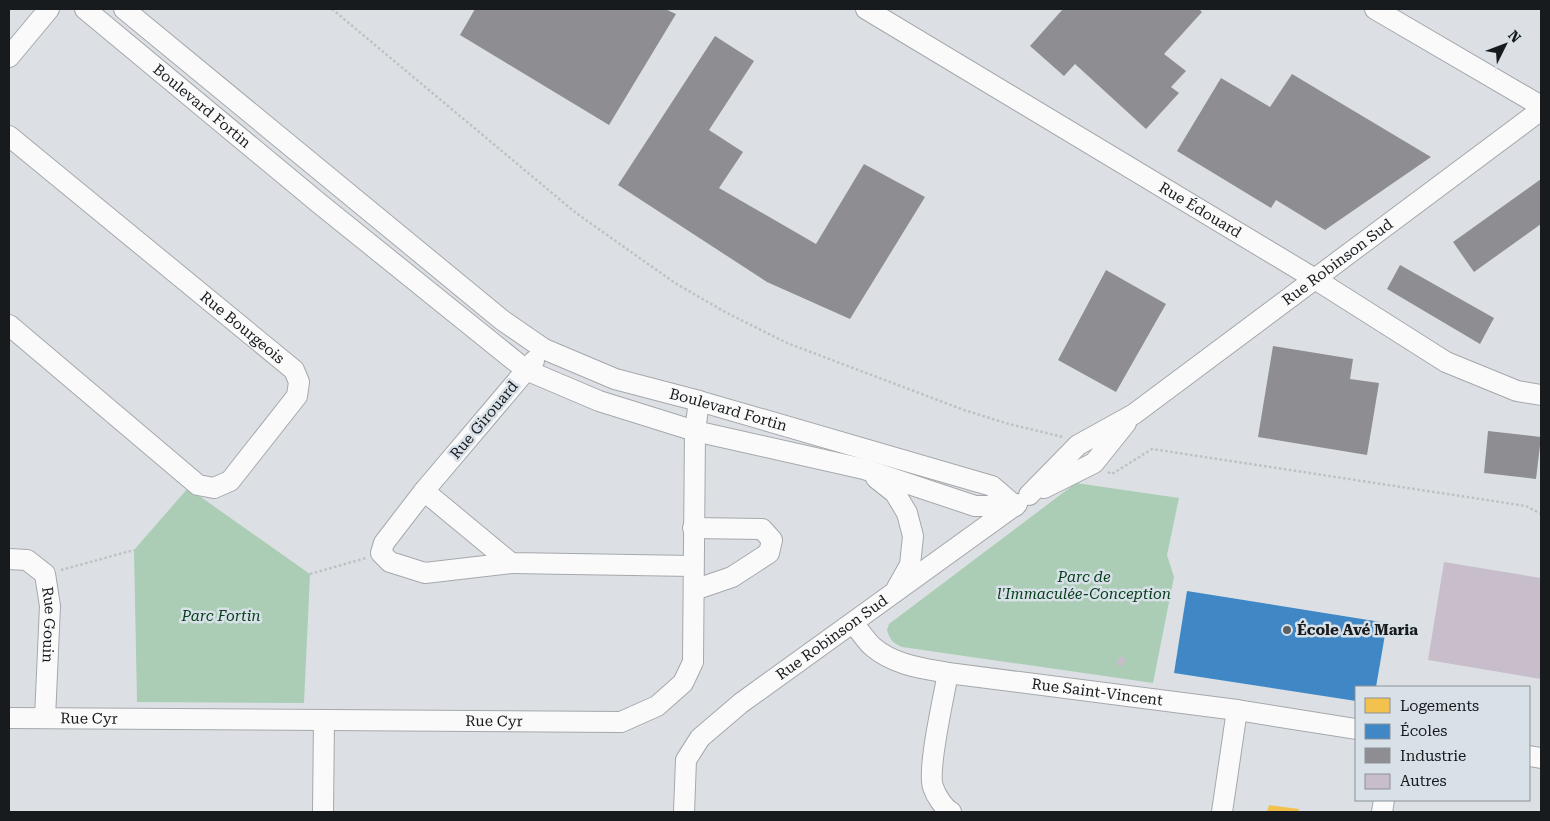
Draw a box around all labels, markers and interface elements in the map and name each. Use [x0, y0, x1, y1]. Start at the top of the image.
north arrow [1480, 20, 1530, 70]
text: N [1505, 27, 1524, 46]
street label: Boulevard Fortin [149, 60, 255, 152]
street label: Rue Édouard [1156, 178, 1245, 242]
street label: Rue Robinson Sud [1279, 215, 1397, 309]
street label: Rue Bourgeois [197, 288, 288, 368]
street label: Rue Girouard [446, 377, 522, 463]
street label: Boulevard Fortin [668, 385, 789, 435]
park label: Parc de l'Immaculée-Conception [997, 568, 1171, 603]
street label: Rue Gouin [38, 585, 59, 664]
street label: Rue Robinson Sud [773, 591, 891, 684]
park label: Parc Fortin [180, 607, 261, 625]
place label: École Avé Maria [1297, 620, 1418, 639]
marker: École Avé Maria [1281, 624, 1293, 636]
street label: Rue Saint-Vincent [1030, 675, 1164, 709]
legend [1355, 686, 1530, 801]
text: Logements [1400, 697, 1479, 715]
street label: Rue Cyr [60, 709, 118, 728]
street label: Rue Cyr [465, 712, 523, 730]
text: Écoles [1400, 722, 1447, 740]
text: Industrie [1400, 747, 1466, 765]
text: Autres [1400, 772, 1447, 790]

